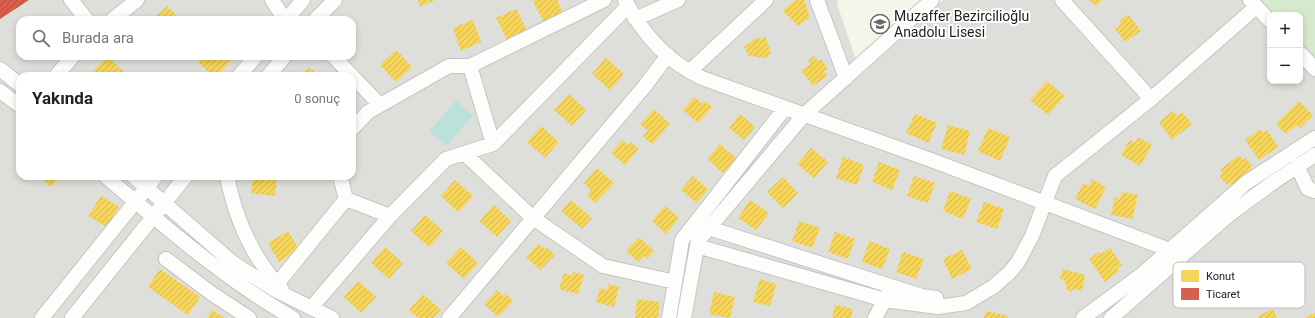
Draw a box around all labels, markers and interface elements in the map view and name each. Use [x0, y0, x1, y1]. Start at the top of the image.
place label: Muzaffer Bezircilioğlu Anadolu Lisesi [894, 8, 1029, 40]
map controls [1267, 12, 1303, 84]
button: + [1267, 12, 1303, 48]
school or university icon: Muzaffer Bezircilioğlu Anadolu Lisesi [869, 13, 891, 35]
search box [16, 16, 356, 60]
icon: search [30, 27, 52, 49]
text: Burada ara [62, 29, 134, 47]
button: − [1267, 48, 1303, 84]
text: Yakında [32, 88, 93, 108]
text: 0 sonuç [294, 91, 340, 106]
legend [1173, 262, 1305, 308]
text: Konut [1206, 270, 1235, 283]
text: Ticaret [1206, 288, 1240, 301]

